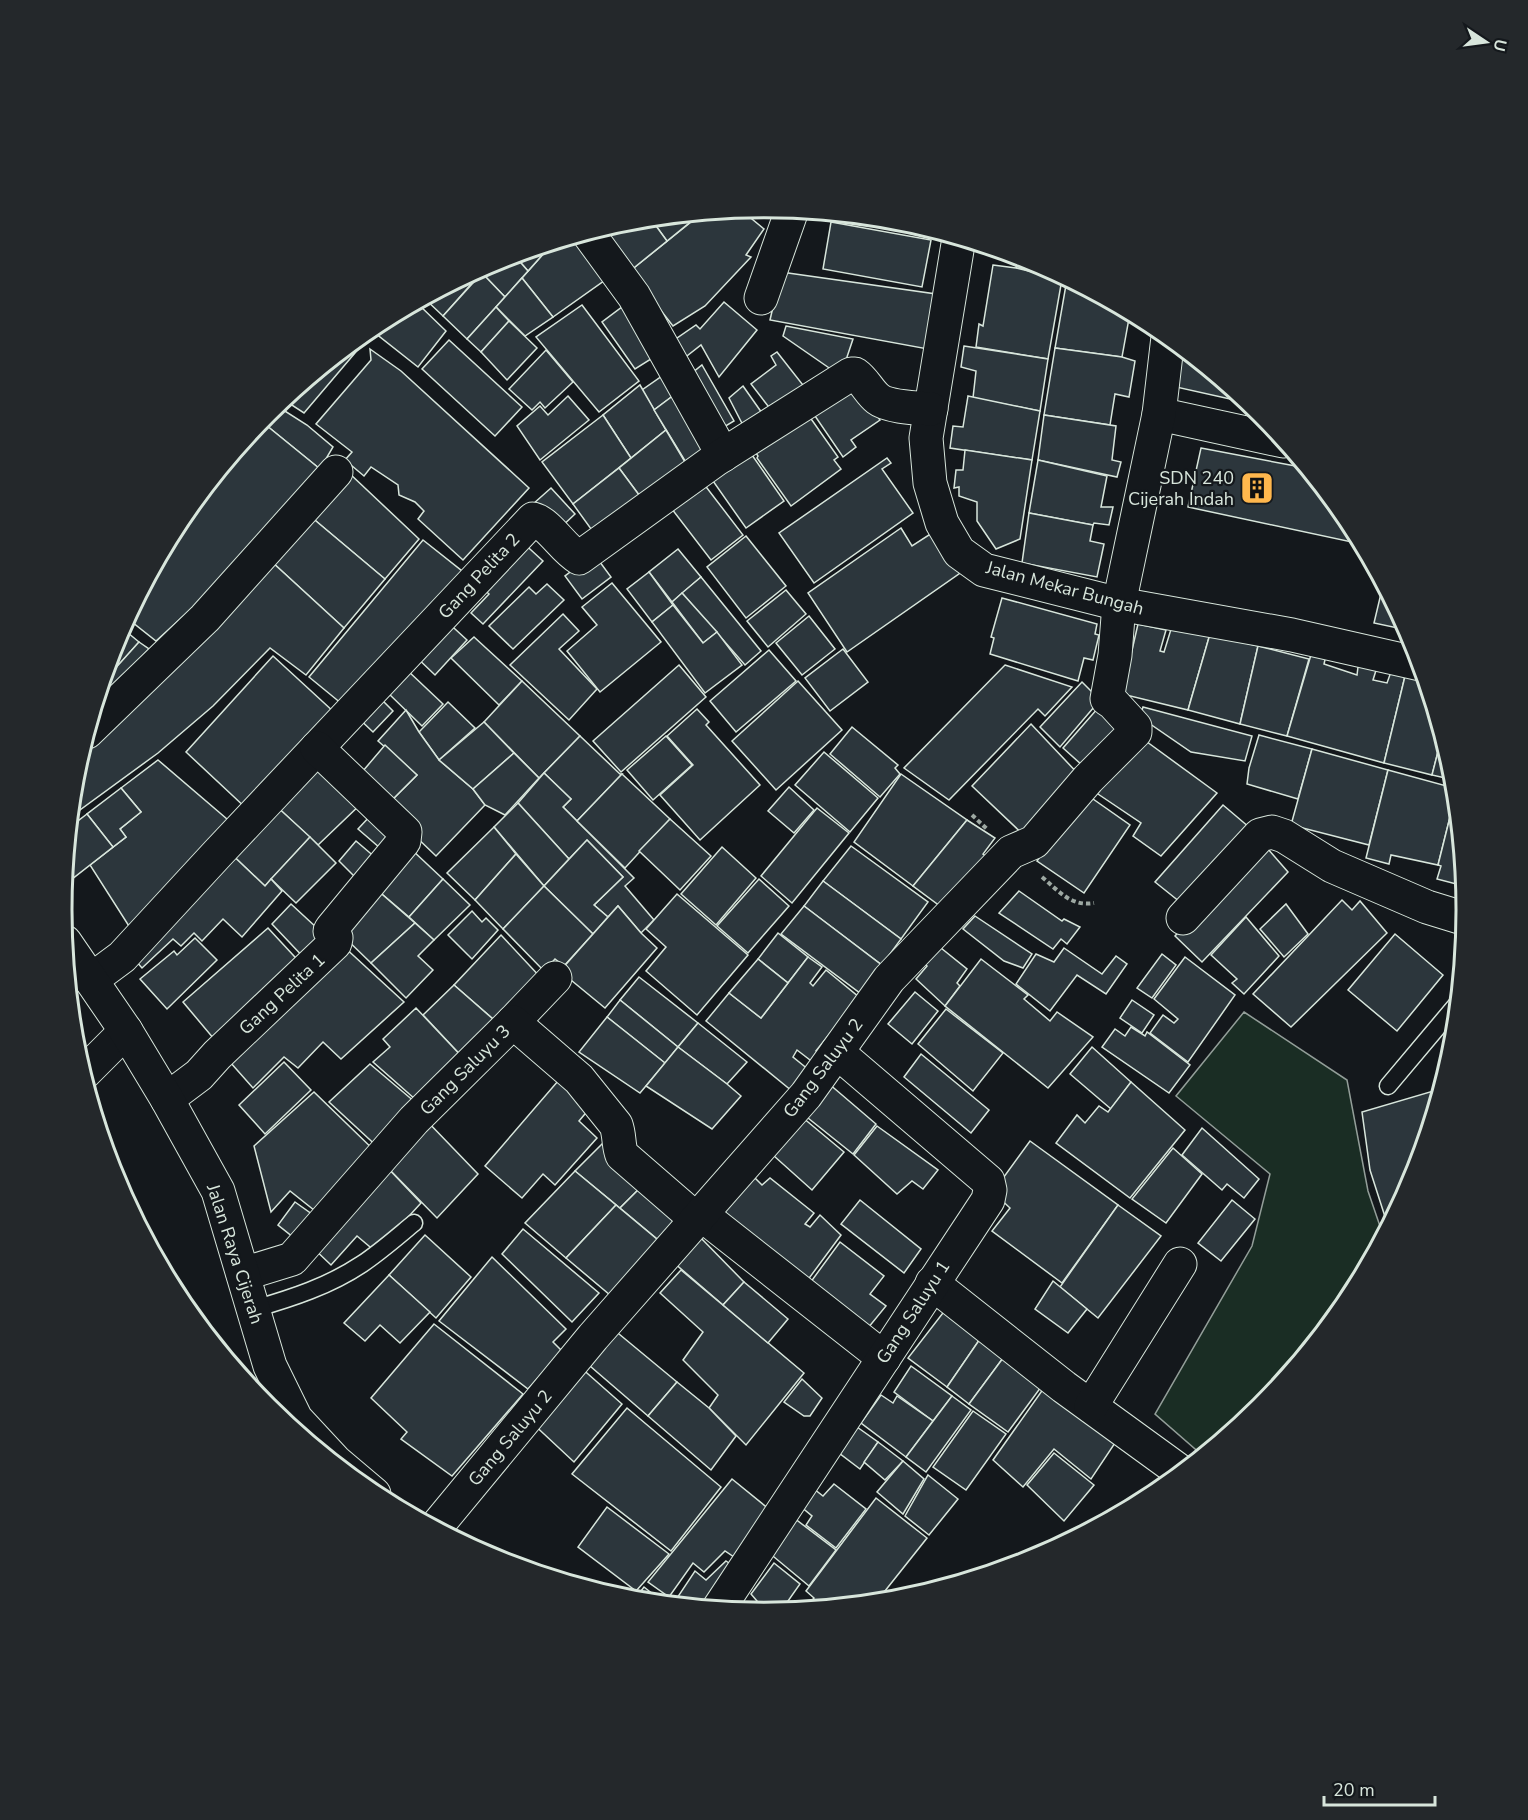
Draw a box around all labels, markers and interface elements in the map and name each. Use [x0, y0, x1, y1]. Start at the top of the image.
north arrow [1456, 12, 1516, 72]
text: U [1488, 37, 1512, 53]
place label: SDN 240 Cijerah Indah [1128, 466, 1234, 511]
building icon: SDN 240 Cijerah Indah [1239, 470, 1275, 506]
street label: Gang Pelita 2 [433, 528, 525, 624]
street label: Jalan Mekar Bungah [982, 555, 1147, 621]
street label: Gang Pelita 1 [234, 948, 330, 1040]
street label: Gang Saluyu 2 [778, 1013, 868, 1123]
street label: Gang Saluyu 3 [415, 1020, 515, 1120]
street label: Jalan Raya Cijerah [201, 1180, 269, 1327]
street label: Gang Saluyu 1 [871, 1256, 955, 1368]
street label: Gang Saluyu 2 [463, 1385, 557, 1491]
scale bar [1324, 1769, 1435, 1807]
text: 20 m [1333, 1778, 1375, 1802]

